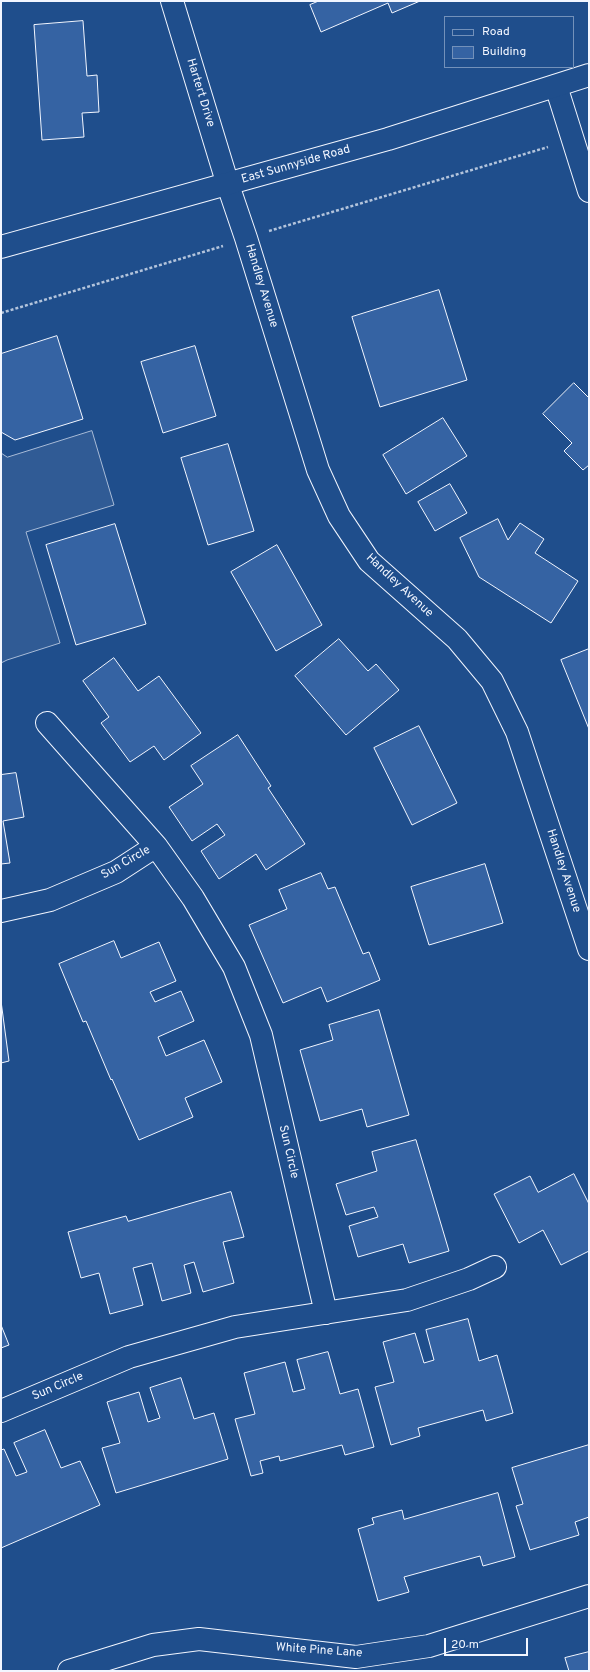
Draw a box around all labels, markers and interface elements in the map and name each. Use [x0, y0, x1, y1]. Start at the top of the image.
legend [444, 16, 574, 68]
text: Road [482, 24, 510, 40]
text: Building [482, 44, 526, 60]
street label: Hartert Drive [183, 57, 217, 129]
street label: East Sunnyside Road [240, 143, 352, 187]
street label: Handley Avenue [241, 242, 281, 330]
street label: Handley Avenue [362, 551, 436, 621]
street label: Handley Avenue [543, 827, 583, 915]
street label: Sun Circle [99, 843, 153, 883]
street label: Sun Circle [275, 1124, 301, 1180]
street label: Sun Circle [30, 1370, 86, 1404]
scale bar [446, 1630, 530, 1656]
text: 20 m [451, 1637, 479, 1653]
street label: White Pine Lane [275, 1641, 363, 1661]

